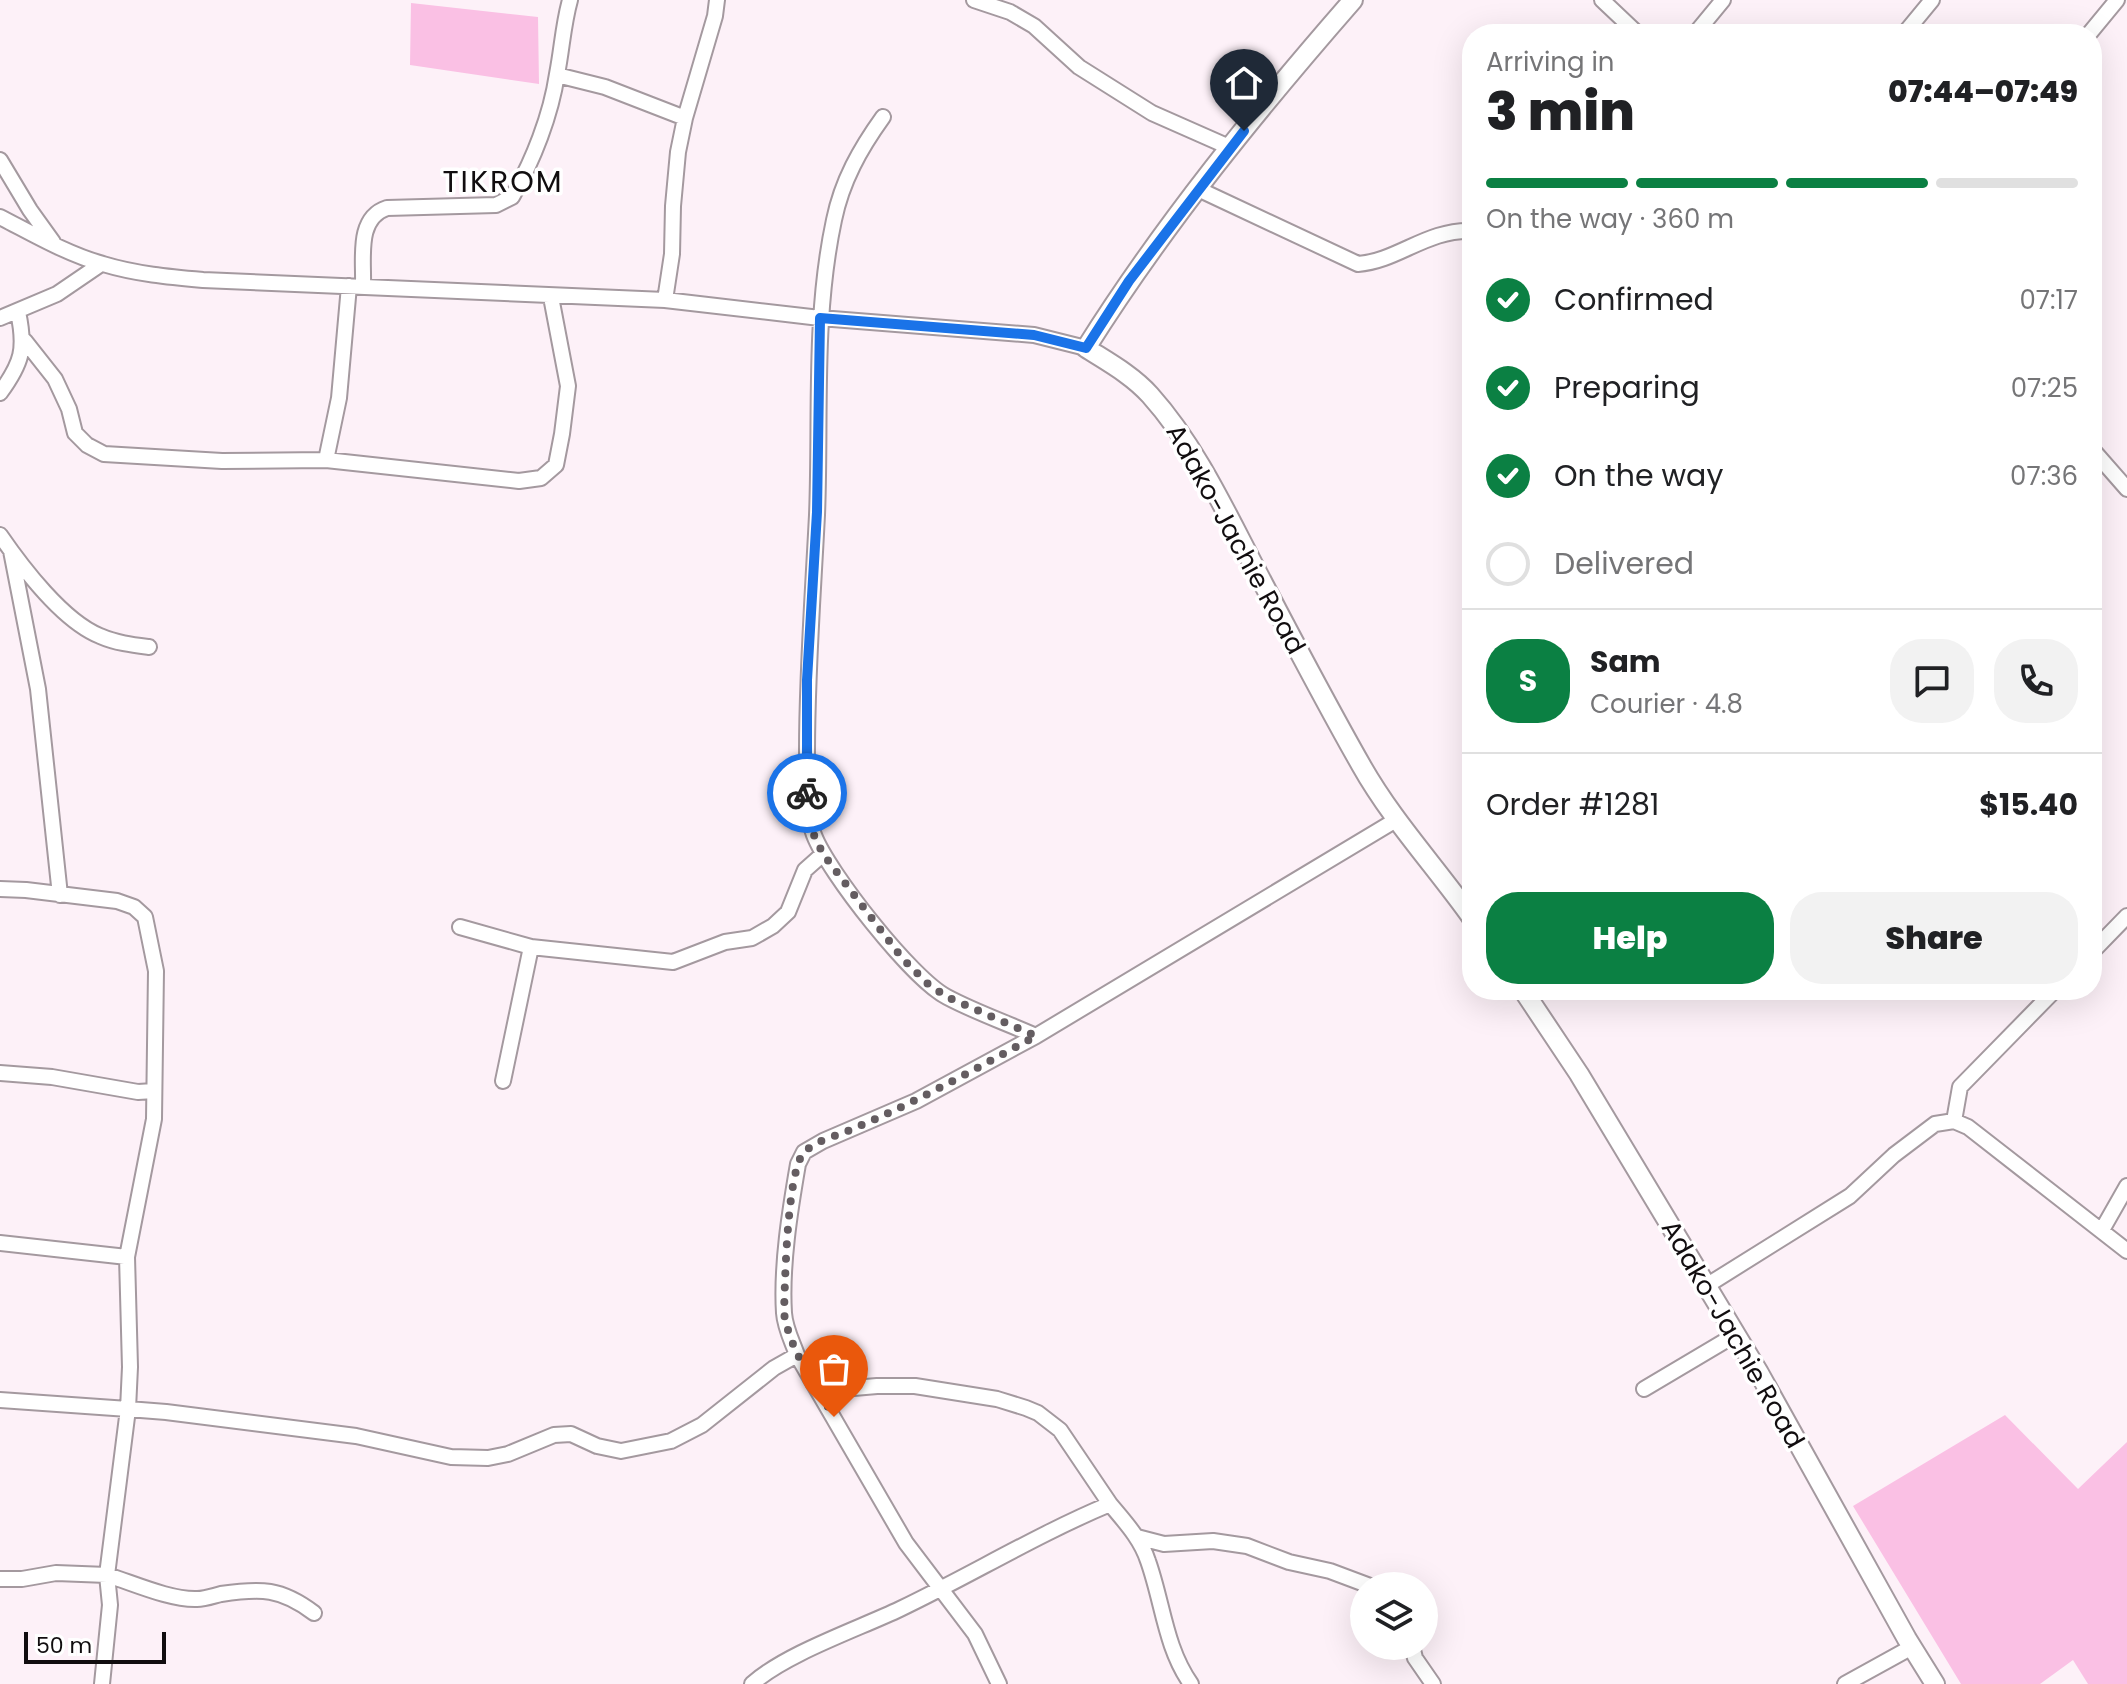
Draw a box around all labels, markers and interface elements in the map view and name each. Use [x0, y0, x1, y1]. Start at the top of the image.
text: Arriving in [1486, 44, 1615, 80]
pin [1210, 49, 1278, 131]
icon: home [1222, 61, 1266, 105]
text: 07:44–07:49 [1888, 70, 2078, 113]
text: 3 min [1486, 75, 1635, 148]
district label: TIKROM [442, 160, 564, 203]
text: On the way · 360 m [1486, 201, 1734, 237]
icon: check [1486, 278, 1530, 322]
text: Confirmed [1554, 278, 1714, 321]
text: 07:17 [2019, 282, 2078, 318]
icon: check [1486, 366, 1530, 410]
text: Preparing [1554, 366, 1700, 409]
text: 07:25 [2011, 370, 2078, 406]
street label: Adako-Jachie Road [1158, 418, 1314, 660]
icon: check [1486, 454, 1530, 498]
text: On the way [1554, 454, 1723, 497]
text: 07:36 [2010, 458, 2078, 494]
text: Delivered [1554, 542, 1694, 585]
button: chat [1890, 639, 1974, 723]
button: phone [1994, 639, 2078, 723]
text: Sam [1590, 640, 1661, 683]
text: S [1519, 659, 1537, 702]
text: Courier · 4.8 [1590, 686, 1743, 722]
courier [767, 753, 847, 833]
icon: bike [785, 771, 829, 815]
text: Order #1281 [1486, 783, 1659, 826]
text: $15.40 [1979, 783, 2078, 826]
button: Help [1486, 892, 1774, 984]
button: Share [1790, 892, 2078, 984]
street label: Adako-Jachie Road [1653, 1213, 1813, 1455]
pin [800, 1335, 868, 1417]
icon: bag [812, 1347, 856, 1391]
map controls [1350, 1572, 1438, 1660]
button: layers [1350, 1572, 1438, 1660]
scale bar [24, 1628, 166, 1664]
text: 50 m [36, 1630, 92, 1661]

